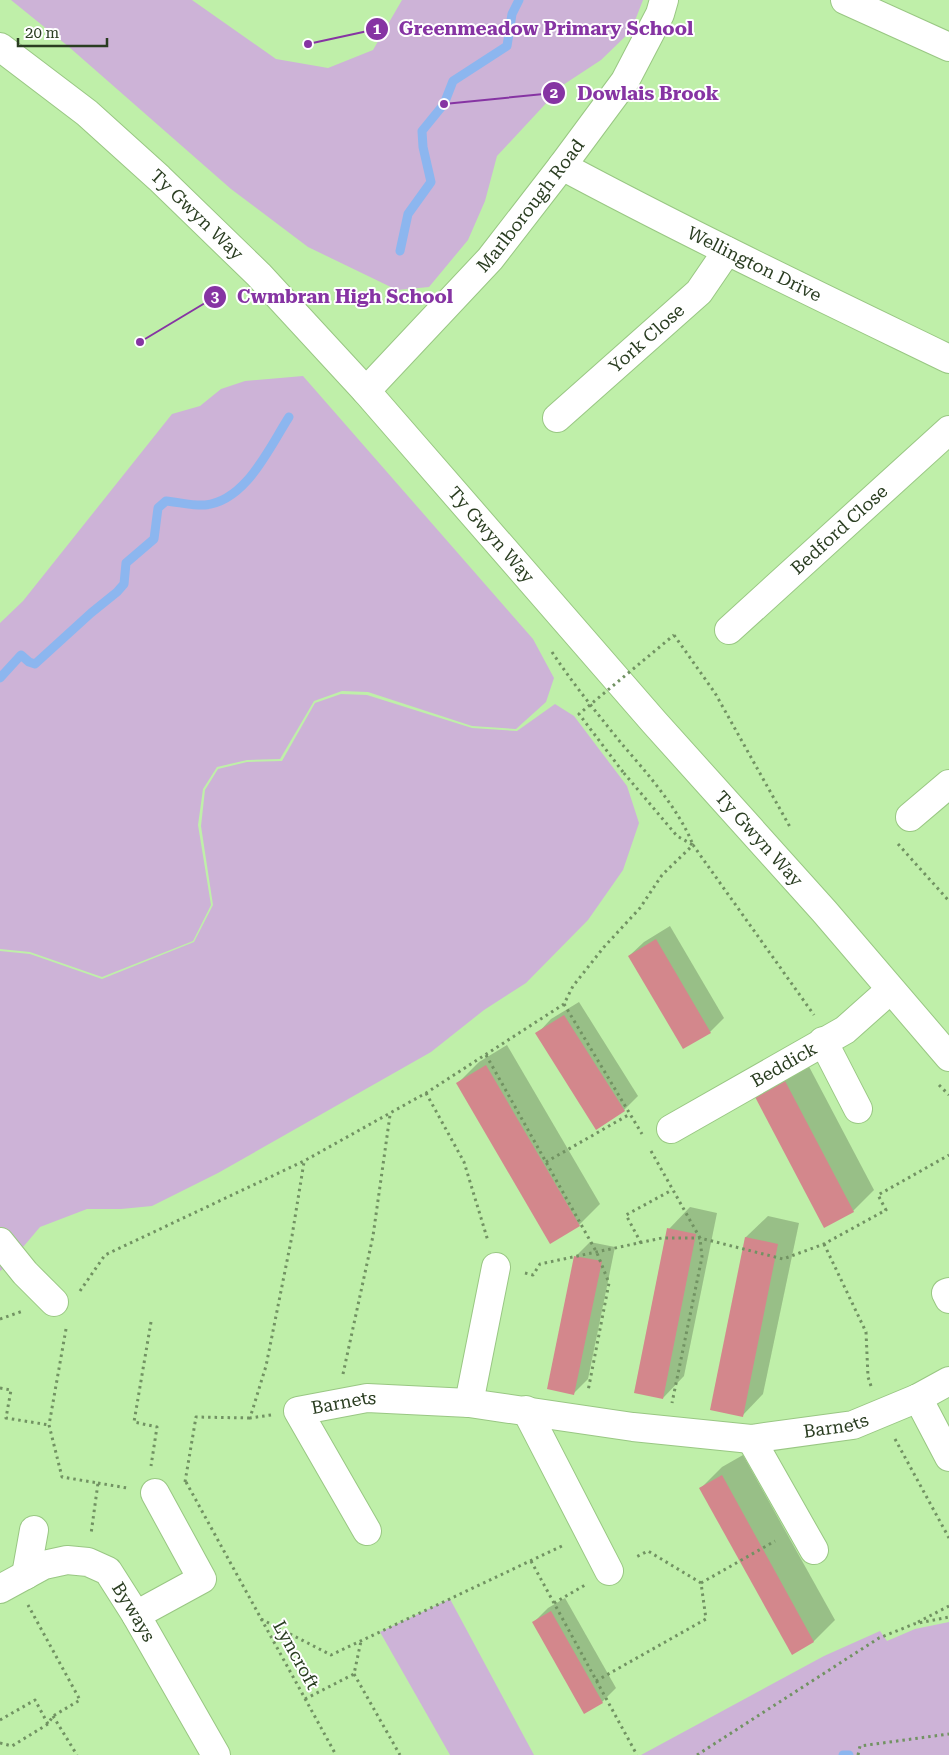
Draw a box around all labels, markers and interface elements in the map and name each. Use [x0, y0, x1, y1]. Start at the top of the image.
callout: Greenmeadow Primary School [364, 12, 704, 46]
scale bar [18, 15, 106, 47]
text: Greenmeadow Primary School [399, 17, 693, 40]
text: 1 [373, 20, 382, 38]
text: 20 m [25, 24, 60, 42]
callout: Dowlais Brook [542, 76, 729, 110]
text: Dowlais Brook [577, 82, 719, 105]
text: 2 [550, 84, 558, 102]
street label: Marlborough Road [472, 135, 589, 276]
street label: Ty Gwyn Way [147, 165, 248, 264]
street label: Wellington Drive [684, 222, 825, 306]
callout: Cwmbran High School [202, 280, 463, 314]
text: Cwmbran High School [237, 285, 453, 308]
text: 3 [211, 288, 220, 306]
street label: York Close [605, 299, 688, 377]
street label: Bedford Close [786, 480, 892, 579]
street label: Ty Gwyn Way [444, 482, 539, 587]
street label: Ty Gwyn Way [711, 786, 808, 891]
street label: Beddick [747, 1037, 820, 1091]
street label: Barnets [309, 1387, 377, 1418]
street label: Barnets [802, 1409, 872, 1442]
street label: Byways [108, 1578, 160, 1645]
street label: Lyncroft [269, 1617, 324, 1693]

